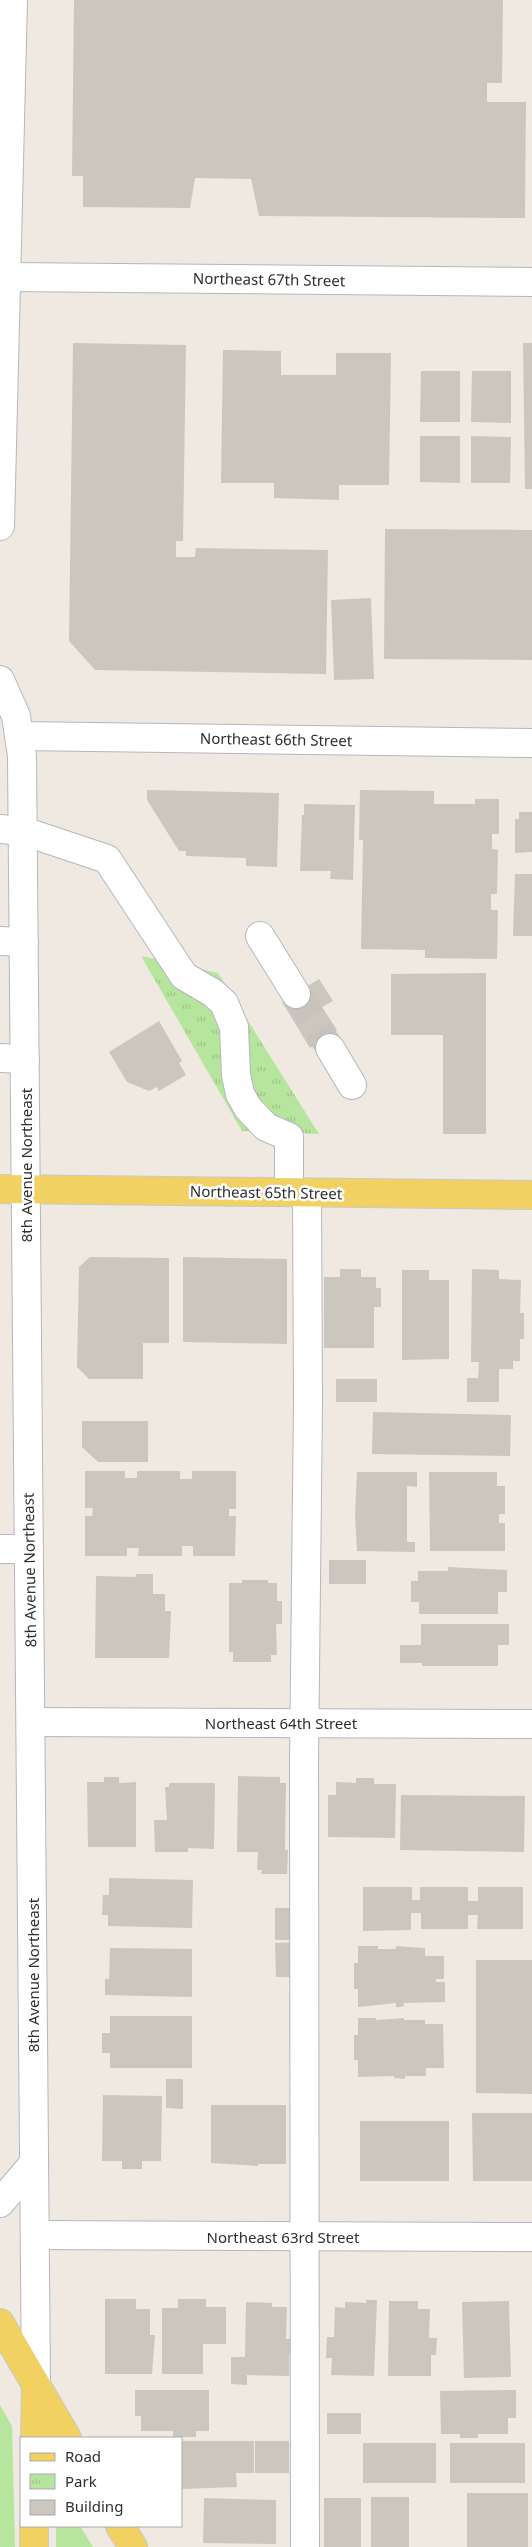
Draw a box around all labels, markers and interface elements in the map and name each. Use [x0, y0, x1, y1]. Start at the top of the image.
street label: Northeast 67th Street [193, 268, 346, 290]
street label: Northeast 66th Street [200, 728, 353, 750]
street label: 8th Avenue Northeast [16, 1087, 36, 1242]
street label: Northeast 65th Street [190, 1181, 343, 1203]
street label: 8th Avenue Northeast [18, 1492, 40, 1647]
street label: Northeast 64th Street [205, 1713, 358, 1733]
street label: 8th Avenue Northeast [23, 1897, 43, 2052]
street label: Northeast 63rd Street [207, 2227, 360, 2247]
legend [20, 2437, 182, 2527]
text: Road [65, 2446, 101, 2466]
text: Park [65, 2471, 97, 2491]
text: Building [65, 2496, 123, 2516]

